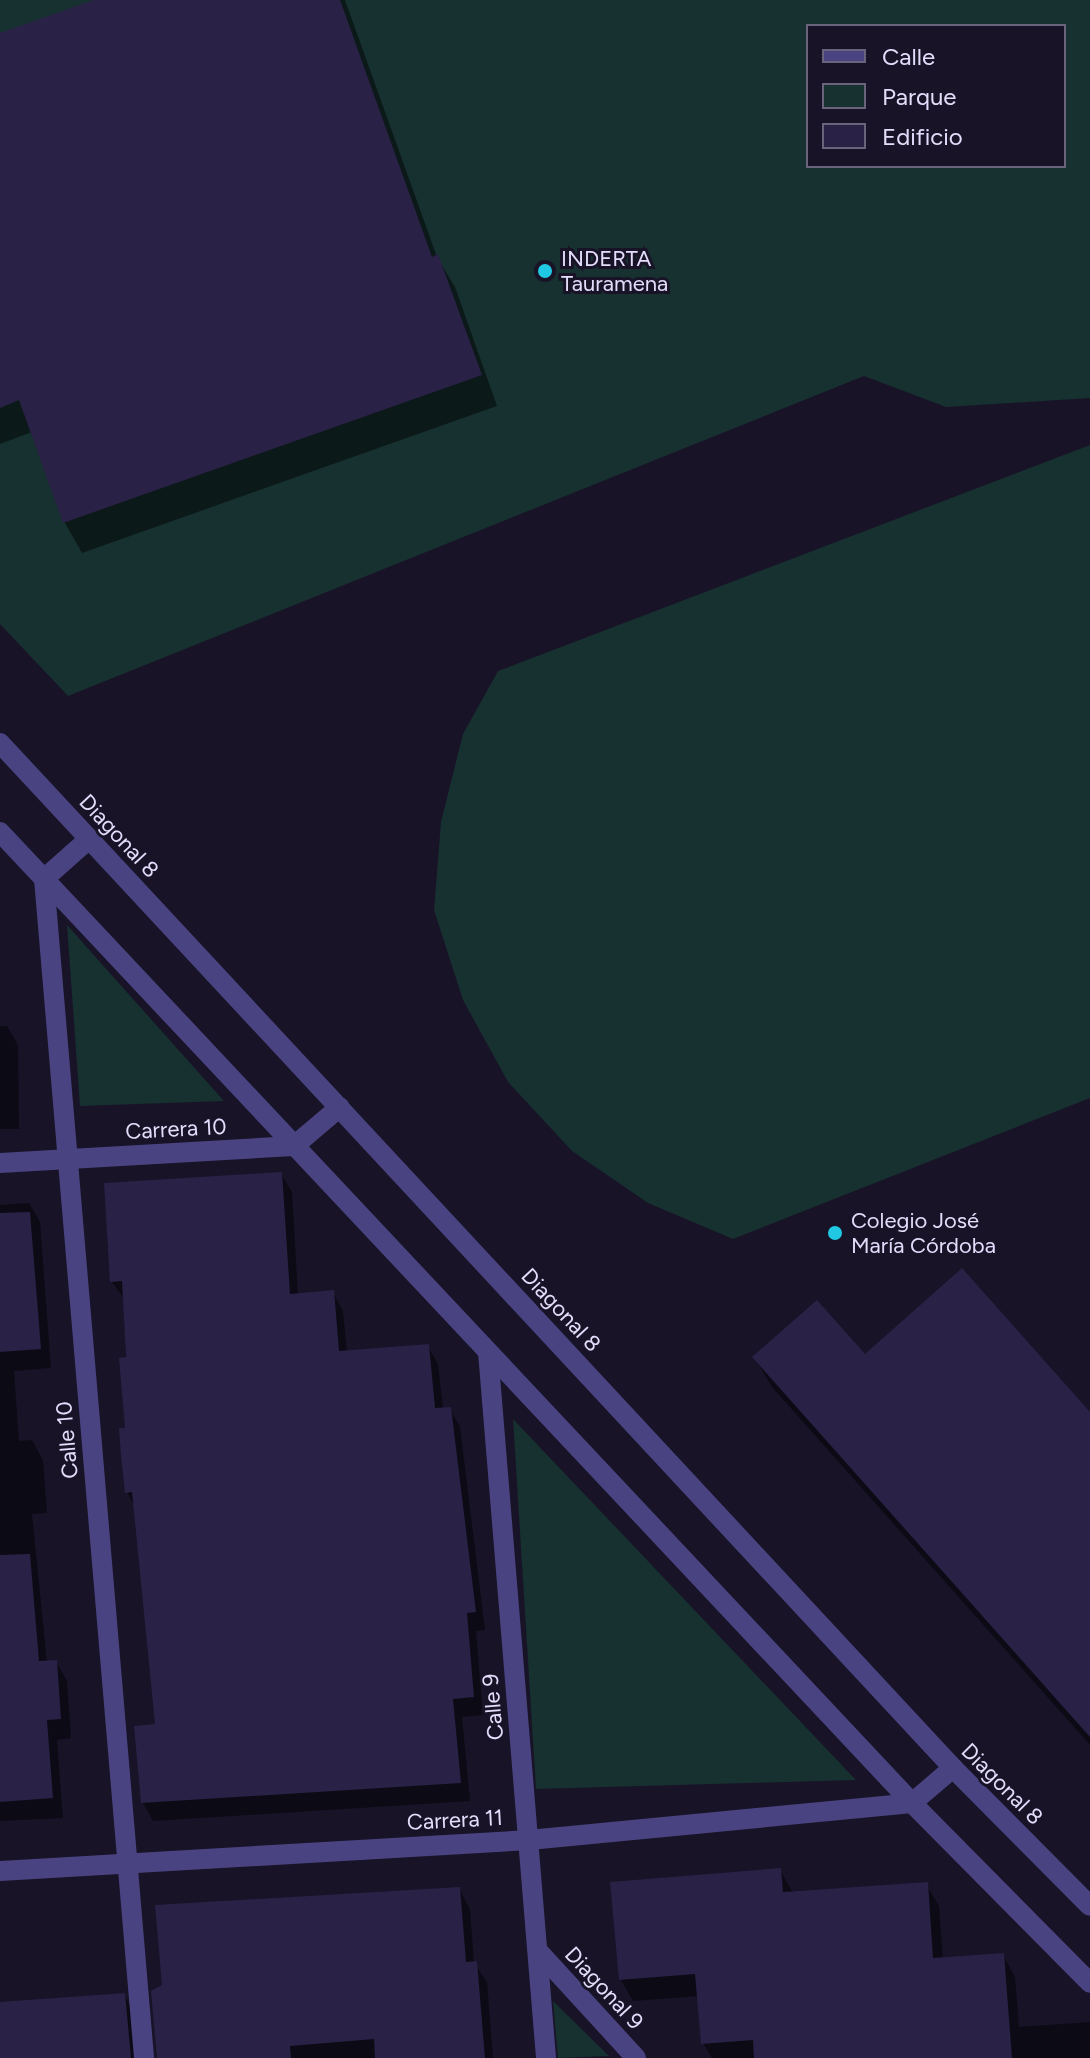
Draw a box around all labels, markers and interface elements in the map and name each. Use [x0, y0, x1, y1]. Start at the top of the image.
legend [806, 24, 1066, 168]
text: Calle [882, 42, 935, 71]
text: Parque [882, 82, 956, 111]
text: Edificio [882, 122, 963, 151]
place label: INDERTA Tauramena [561, 245, 668, 296]
marker: INDERTA Tauramena [536, 262, 554, 280]
street label: Diagonal 8 [74, 789, 164, 883]
street label: Carrera 10 [125, 1113, 227, 1145]
place label: Colegio José María Córdoba [851, 1207, 996, 1258]
marker: Colegio José María Córdoba [826, 1224, 844, 1242]
street label: Diagonal 8 [516, 1263, 606, 1357]
street label: Calle 10 [50, 1400, 84, 1480]
street label: Calle 9 [477, 1673, 509, 1741]
street label: Diagonal 8 [956, 1738, 1048, 1830]
street label: Carrera 11 [406, 1804, 504, 1836]
street label: Diagonal 9 [559, 1941, 649, 2035]

